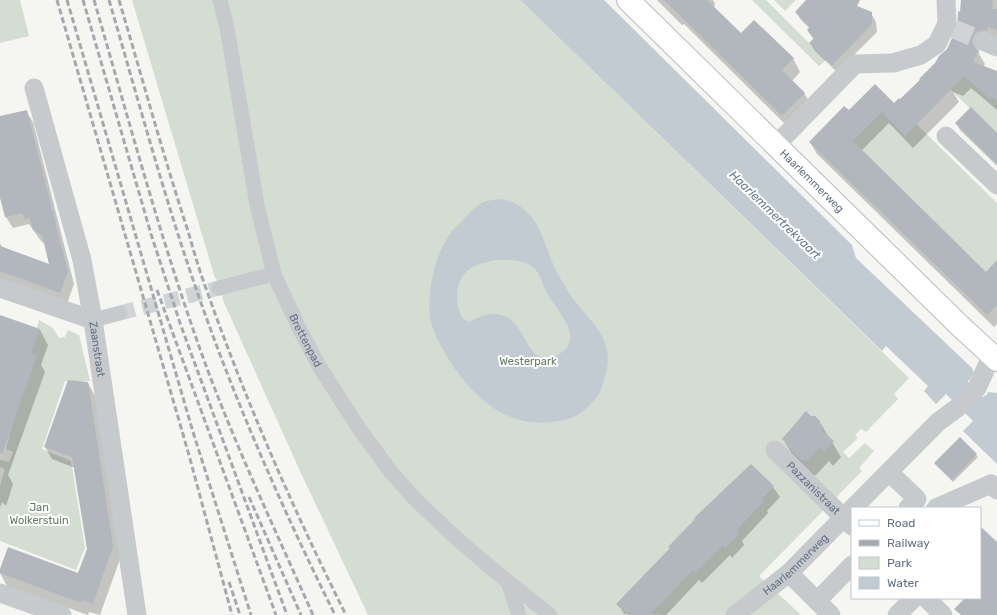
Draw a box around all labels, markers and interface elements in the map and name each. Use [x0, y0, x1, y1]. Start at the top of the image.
street label: Haarlemmerweg [777, 147, 846, 215]
water label: Haarlemmertrekvaart [726, 168, 824, 262]
street label: Brettenpad [286, 312, 324, 369]
street label: Zaanstraat [86, 321, 107, 378]
park label: Westerpark [499, 355, 557, 368]
street label: Pazzanistraat [784, 459, 843, 518]
park label: Jan Wolkerstuin [9, 501, 69, 527]
legend [851, 507, 981, 599]
text: Road [887, 516, 915, 530]
street label: Haarlemmerweg [760, 531, 831, 598]
text: Railway [887, 536, 930, 550]
text: Park [887, 556, 913, 570]
text: Water [887, 576, 919, 590]

